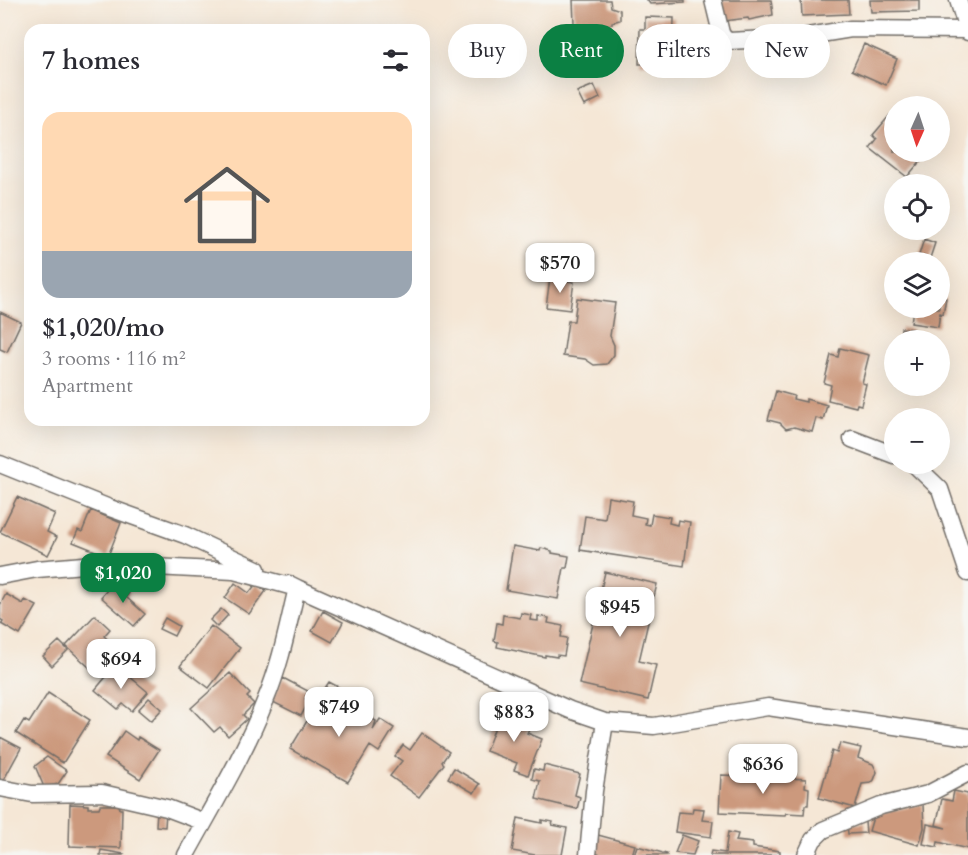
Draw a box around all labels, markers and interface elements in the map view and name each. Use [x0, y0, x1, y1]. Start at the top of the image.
chip: Buy [448, 24, 527, 78]
chip: Rent [539, 24, 624, 78]
chip: Filters [636, 24, 732, 78]
chip: New [744, 24, 830, 78]
text: 7 homes [42, 43, 140, 78]
icon: filters [379, 44, 412, 77]
north arrow [884, 96, 950, 162]
map controls [884, 96, 950, 474]
icon: home [173, 151, 281, 259]
button: locate [884, 174, 950, 240]
pin: $570 [524, 243, 596, 294]
text: $570 [540, 249, 580, 276]
button: layers [884, 252, 950, 318]
text: $1,020/mo [42, 310, 165, 345]
button: + [884, 330, 950, 396]
text: 3 rooms · 116 m² [42, 345, 186, 372]
text: Apartment [42, 372, 133, 399]
button: − [884, 408, 950, 474]
pin: $1,020 [74, 553, 172, 604]
text: $1,020 [94, 559, 152, 586]
pin: $945 [584, 587, 656, 638]
text: $945 [600, 593, 640, 620]
pin: $694 [85, 639, 157, 690]
text: $694 [101, 645, 141, 672]
pin: $749 [303, 687, 375, 738]
pin: $883 [478, 692, 550, 743]
text: $749 [319, 693, 359, 720]
text: $883 [494, 698, 534, 725]
pin: $636 [727, 744, 799, 795]
text: $636 [743, 750, 783, 777]

